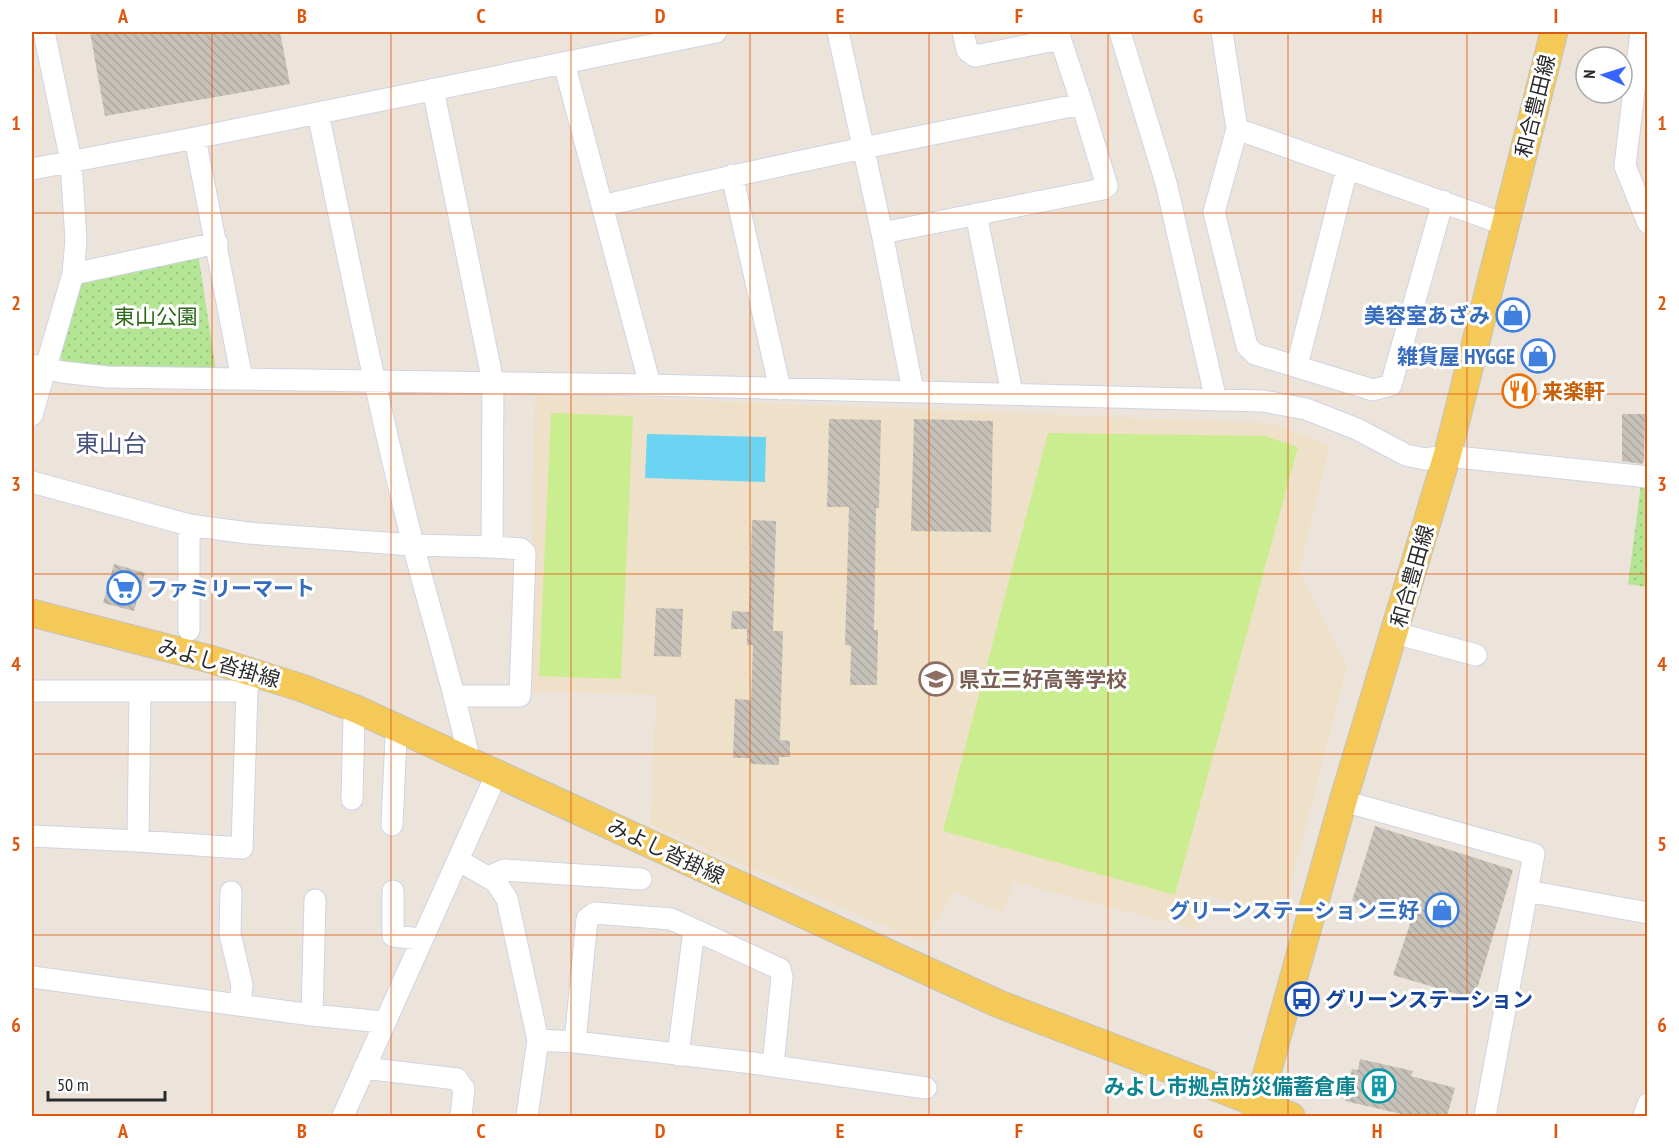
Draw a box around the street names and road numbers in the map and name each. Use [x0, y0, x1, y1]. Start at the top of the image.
street label: 和合豊田線 [1509, 52, 1561, 160]
street label: 和合豊田線 [1385, 522, 1439, 630]
street label: みよし沓掛線 [155, 633, 283, 693]
street label: みよし沓掛線 [603, 812, 729, 890]

